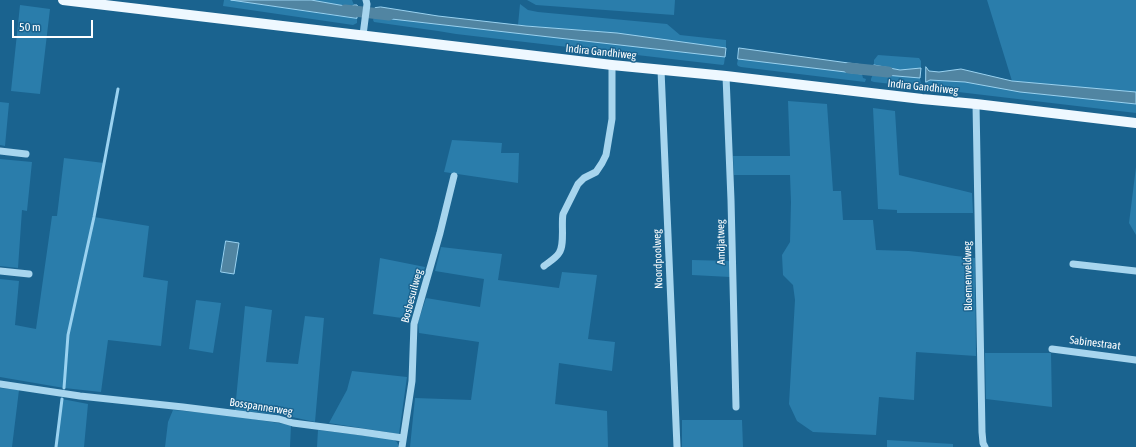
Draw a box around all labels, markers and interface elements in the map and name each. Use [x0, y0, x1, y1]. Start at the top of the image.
scale bar [14, 12, 95, 38]
text: 50 m [19, 20, 41, 34]
street label: Indira Gandhiweg [565, 42, 637, 62]
street label: Indira Gandhiweg [887, 77, 959, 97]
street label: Amdjatweg [714, 219, 728, 265]
street label: Noordpoolweg [650, 229, 666, 289]
street label: Bloemenveldweg [961, 241, 975, 311]
street label: Bosbesuilweg [398, 268, 426, 324]
street label: Sabinestraat [1069, 333, 1121, 353]
street label: Bosspannerweg [229, 396, 293, 418]

